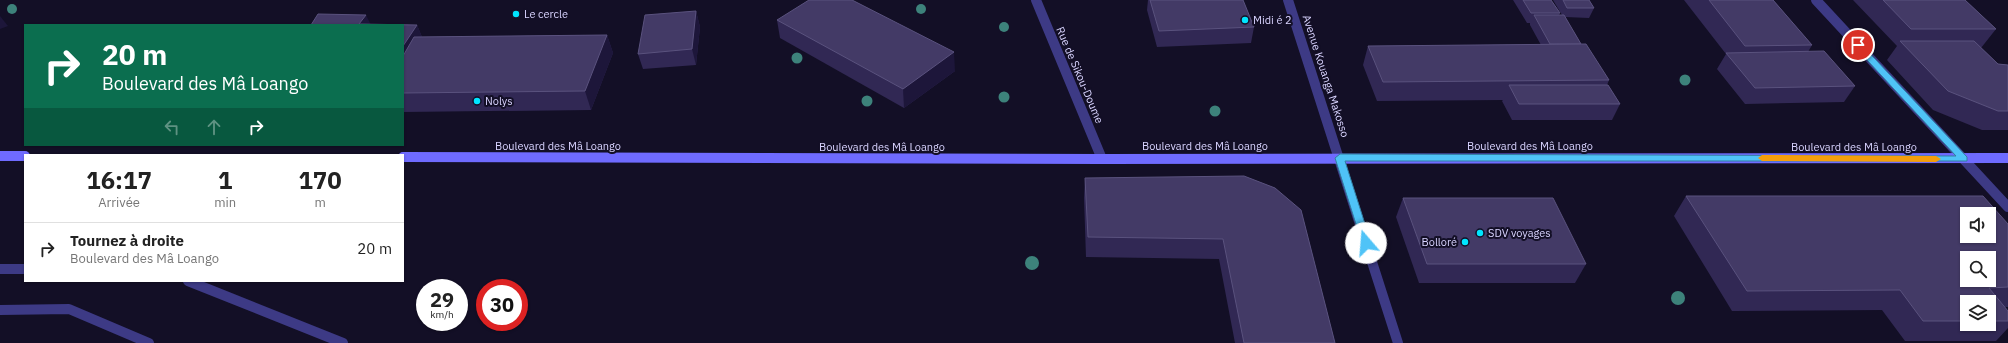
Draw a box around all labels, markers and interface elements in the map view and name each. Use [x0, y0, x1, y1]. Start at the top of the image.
place label: Le cercle [524, 7, 568, 21]
marker: Le cercle [511, 9, 521, 19]
place label: Midi é 2 [1253, 13, 1292, 27]
street label: Avenue Kouanga Makosso [1300, 13, 1352, 139]
marker: Midi é 2 [1240, 15, 1250, 25]
street label: Rue de Sikou-Doume [1053, 24, 1107, 126]
pin [1841, 28, 1875, 62]
icon: arrive [1847, 34, 1869, 56]
text: 20 m [102, 36, 167, 73]
icon: right [36, 40, 88, 92]
text: Boulevard des Mâ Loango [102, 72, 308, 95]
place label: Nolys [485, 94, 513, 108]
marker: Nolys [472, 96, 482, 106]
icon: left [161, 116, 183, 138]
icon: ahead [203, 116, 225, 138]
icon: right [245, 116, 267, 138]
street label: Boulevard des Mâ Loango [495, 139, 621, 153]
street label: Boulevard des Mâ Loango [1142, 139, 1268, 153]
street label: Boulevard des Mâ Loango [1467, 139, 1593, 153]
street label: Boulevard des Mâ Loango [819, 140, 945, 154]
street label: Boulevard des Mâ Loango [1791, 140, 1917, 154]
text: 16:17 [86, 164, 152, 196]
text: 1 [218, 164, 232, 196]
text: 170 [298, 164, 342, 196]
text: Arrivée [98, 194, 140, 211]
text: min [214, 194, 236, 211]
text: m [314, 194, 326, 211]
map controls [1960, 207, 1996, 331]
button: sound [1960, 207, 1996, 243]
position arrow [1345, 222, 1387, 264]
place label: SDV voyages [1488, 226, 1551, 240]
marker: SDV voyages [1475, 228, 1485, 238]
text: Tournez à droite [70, 231, 184, 250]
place label: Bolloré [1422, 235, 1457, 249]
marker: Bolloré [1460, 237, 1470, 247]
icon: right [36, 238, 58, 260]
text: 20 m [357, 239, 392, 258]
text: Boulevard des Mâ Loango [70, 250, 219, 267]
button: search [1960, 251, 1996, 287]
speed limit sign: 30 [476, 279, 528, 331]
text: 29 [430, 286, 454, 313]
button: layers [1960, 295, 1996, 331]
text: km/h [430, 308, 454, 321]

